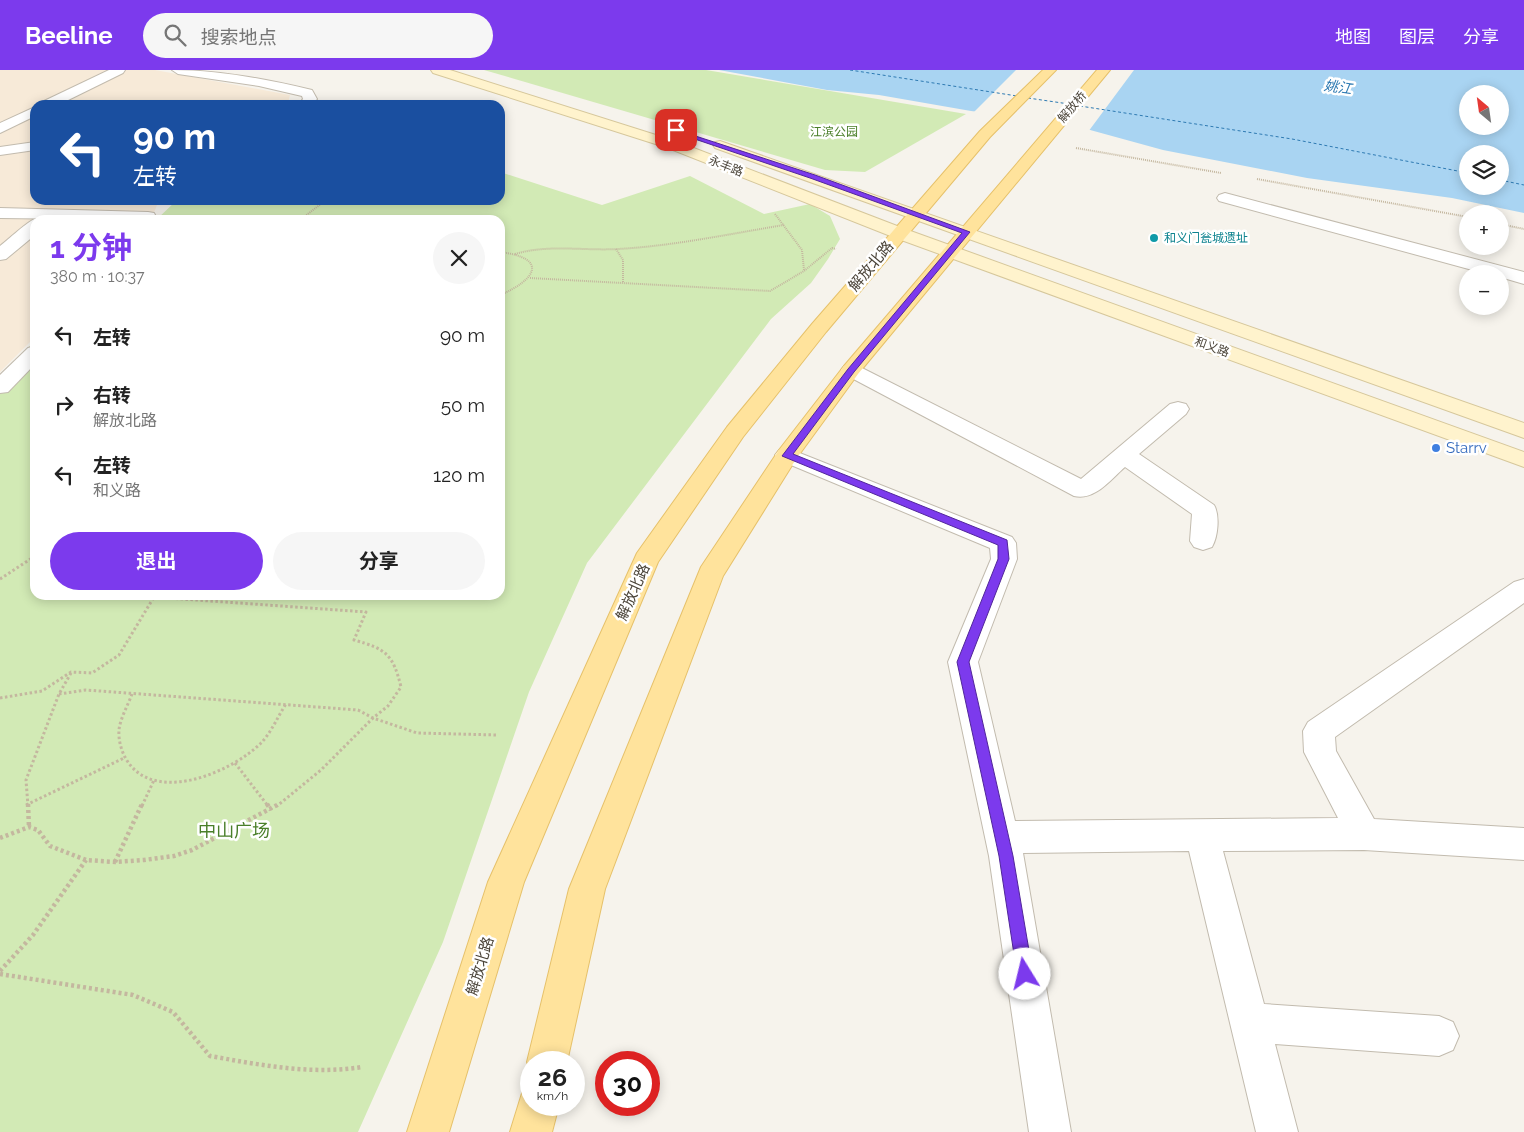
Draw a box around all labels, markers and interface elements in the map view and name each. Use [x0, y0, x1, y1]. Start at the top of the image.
search box [143, 13, 493, 58]
text: Beeline [25, 21, 113, 50]
icon: search [161, 21, 189, 49]
text: 搜索地点 [201, 26, 277, 48]
text: 地图 [1335, 26, 1371, 47]
text: 图层 [1399, 26, 1435, 47]
text: 分享 [1463, 26, 1499, 47]
water label: 姚江 [1323, 77, 1355, 97]
north arrow [1459, 85, 1509, 135]
map controls [1459, 85, 1509, 315]
street label: 解放桥 [1055, 89, 1089, 125]
pin [655, 109, 697, 151]
text: 90 m [133, 116, 216, 157]
icon: arrive [662, 116, 690, 144]
icon: left [50, 120, 115, 185]
park label: 江滨公园 [810, 125, 858, 139]
button: layers [1459, 145, 1509, 195]
street label: 永丰路 [707, 153, 745, 179]
text: 左转 [133, 163, 177, 189]
button: + [1459, 205, 1509, 255]
text: 1 分钟 [50, 230, 132, 265]
place label: 和义门瓮城遗址 [1164, 231, 1248, 245]
button: close [433, 232, 485, 284]
marker: 和义门瓮城遗址 [1148, 232, 1160, 244]
street label: 解放北路 [845, 237, 897, 295]
button: − [1459, 265, 1509, 315]
text: 380 m · 10:37 [50, 267, 144, 286]
icon: left [50, 321, 78, 349]
text: 90 m [440, 324, 485, 346]
text: 左转 [93, 326, 131, 348]
street label: 和义路 [1193, 334, 1231, 360]
text: 右转 [93, 384, 131, 406]
icon: right [50, 391, 78, 419]
text: 50 m [441, 394, 485, 416]
text: 解放北路 [93, 411, 157, 430]
place label: Starrv [1446, 439, 1487, 457]
marker: Starrv [1430, 442, 1442, 454]
text: 左转 [93, 454, 131, 476]
icon: left [50, 461, 78, 489]
text: 120 m [433, 464, 485, 486]
text: 和义路 [93, 481, 141, 500]
button: 退出 [50, 532, 263, 590]
button: 分享 [273, 532, 485, 590]
street label: 解放北路 [613, 561, 653, 623]
park label: 中山广场 [198, 820, 270, 841]
street label: 解放北路 [463, 935, 497, 997]
position arrow [998, 947, 1050, 999]
speed limit sign: 30 [595, 1051, 660, 1116]
text: 26 [538, 1062, 567, 1092]
text: km/h [537, 1089, 568, 1103]

